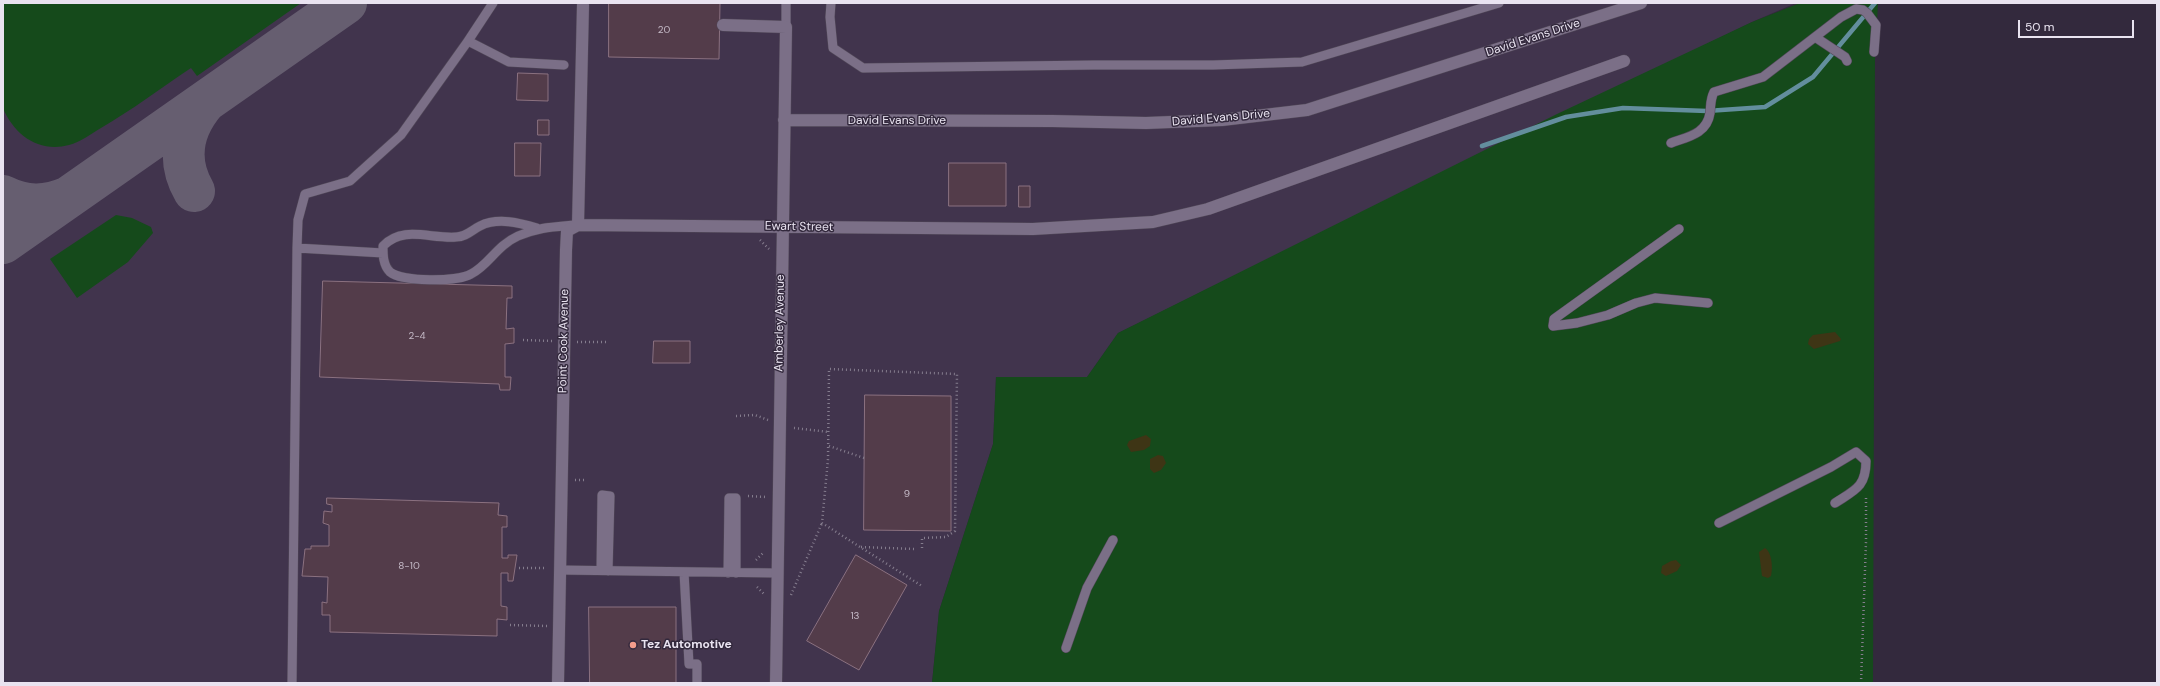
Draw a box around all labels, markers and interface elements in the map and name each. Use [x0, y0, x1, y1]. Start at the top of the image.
scale bar [2020, 12, 2136, 38]
street label: David Evans Drive [1484, 16, 1582, 60]
text: 50 m [2025, 19, 2054, 35]
house number: 20 [658, 24, 670, 36]
street label: David Evans Drive [1171, 107, 1271, 129]
street label: David Evans Drive [848, 114, 946, 128]
street label: Ewart Street [765, 219, 833, 235]
street label: Amberley Avenue [772, 274, 788, 372]
street label: Point Cook Avenue [556, 289, 572, 393]
house number: 2-4 [408, 330, 426, 342]
house number: 9 [904, 488, 910, 500]
house number: 8-10 [398, 560, 420, 572]
house number: 13 [850, 610, 860, 622]
place label: Tez Automotive [641, 638, 732, 652]
marker: Tez Automotive [628, 640, 638, 650]

